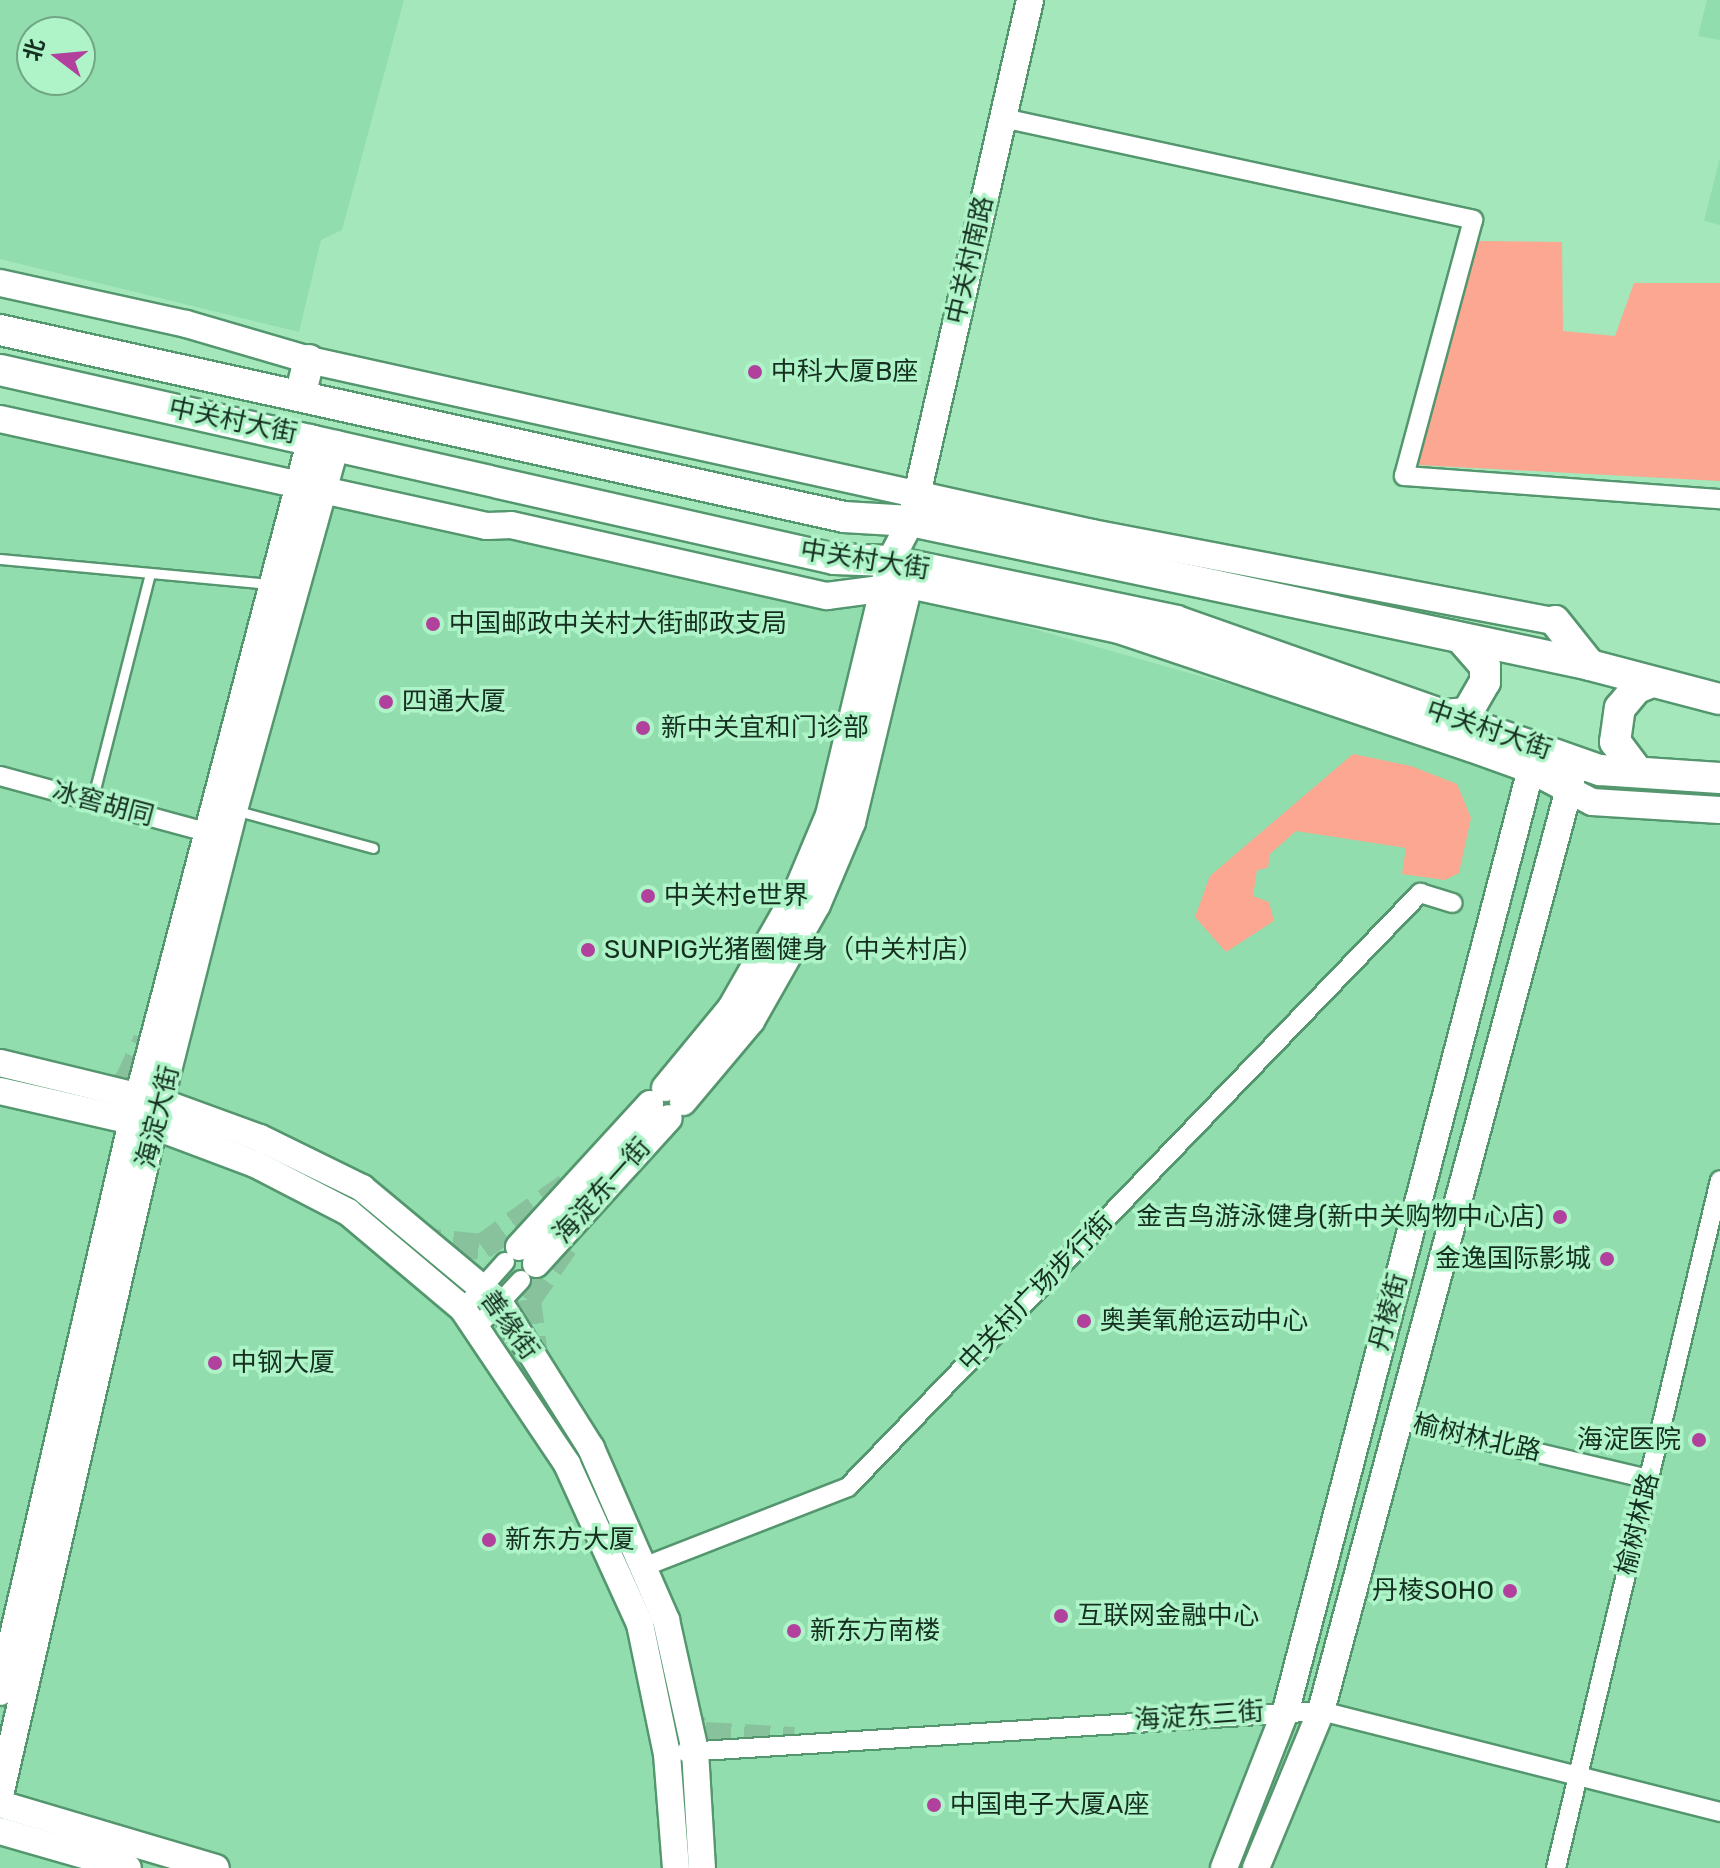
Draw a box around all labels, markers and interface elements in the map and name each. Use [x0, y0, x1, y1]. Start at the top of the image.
north arrow [16, 16, 96, 96]
text: 北 [18, 36, 50, 64]
street label: 中关村南路 [940, 193, 1000, 327]
place label: 中科大厦B座 [771, 356, 918, 388]
marker: 中科大厦B座 [746, 363, 764, 381]
street label: 中关村大街 [166, 392, 300, 450]
street label: 中关村大街 [798, 534, 932, 586]
place label: 中国邮政中关村大街邮政支局 [449, 608, 787, 640]
marker: 中国邮政中关村大街邮政支局 [424, 615, 442, 633]
place label: 四通大厦 [402, 686, 506, 718]
marker: 四通大厦 [377, 693, 395, 711]
street label: 中关村大街 [1422, 694, 1556, 766]
place label: 新中关宜和门诊部 [661, 712, 869, 744]
marker: 新中关宜和门诊部 [632, 717, 654, 739]
street label: 冰窖胡同 [49, 775, 157, 833]
place label: 中关村e世界 [664, 880, 809, 912]
marker: 中关村e世界 [639, 887, 657, 905]
place label: SUNPIG光猪圈健身（中关村店） [604, 934, 984, 966]
marker: SUNPIG光猪圈健身（中关村店） [579, 941, 597, 959]
street label: 海淀大街 [130, 1063, 186, 1171]
street label: 海淀东一街 [547, 1132, 657, 1250]
place label: 金吉鸟游泳健身(新中关购物中心店) [1136, 1201, 1544, 1233]
street label: 中关村广场步行街 [953, 1206, 1119, 1378]
marker: 金吉鸟游泳健身(新中关购物中心店) [1551, 1208, 1569, 1226]
place label: 金逸国际影城 [1435, 1243, 1591, 1275]
marker: 金逸国际影城 [1598, 1250, 1616, 1268]
street label: 丹棱街 [1364, 1270, 1414, 1354]
street label: 善缘街 [473, 1284, 545, 1366]
place label: 奥美氧舱运动中心 [1100, 1305, 1308, 1337]
marker: 奥美氧舱运动中心 [1075, 1312, 1093, 1330]
place label: 中钢大厦 [231, 1347, 335, 1379]
marker: 中钢大厦 [206, 1354, 224, 1372]
street label: 榆树林北路 [1410, 1408, 1544, 1468]
place label: 海淀医院 [1577, 1424, 1681, 1456]
marker: 海淀医院 [1688, 1429, 1710, 1451]
street label: 榆树林路 [1610, 1470, 1666, 1578]
place label: 新东方大厦 [505, 1524, 635, 1556]
marker: 新东方大厦 [480, 1531, 498, 1549]
place label: 丹棱SOHO [1372, 1575, 1494, 1607]
marker: 丹棱SOHO [1501, 1582, 1519, 1600]
place label: 互联网金融中心 [1077, 1600, 1259, 1632]
marker: 互联网金融中心 [1052, 1607, 1070, 1625]
place label: 新东方南楼 [810, 1615, 940, 1647]
marker: 新东方南楼 [785, 1622, 803, 1640]
street label: 海淀东三街 [1133, 1696, 1265, 1736]
place label: 中国电子大厦A座 [950, 1789, 1149, 1821]
marker: 中国电子大厦A座 [925, 1796, 943, 1814]

